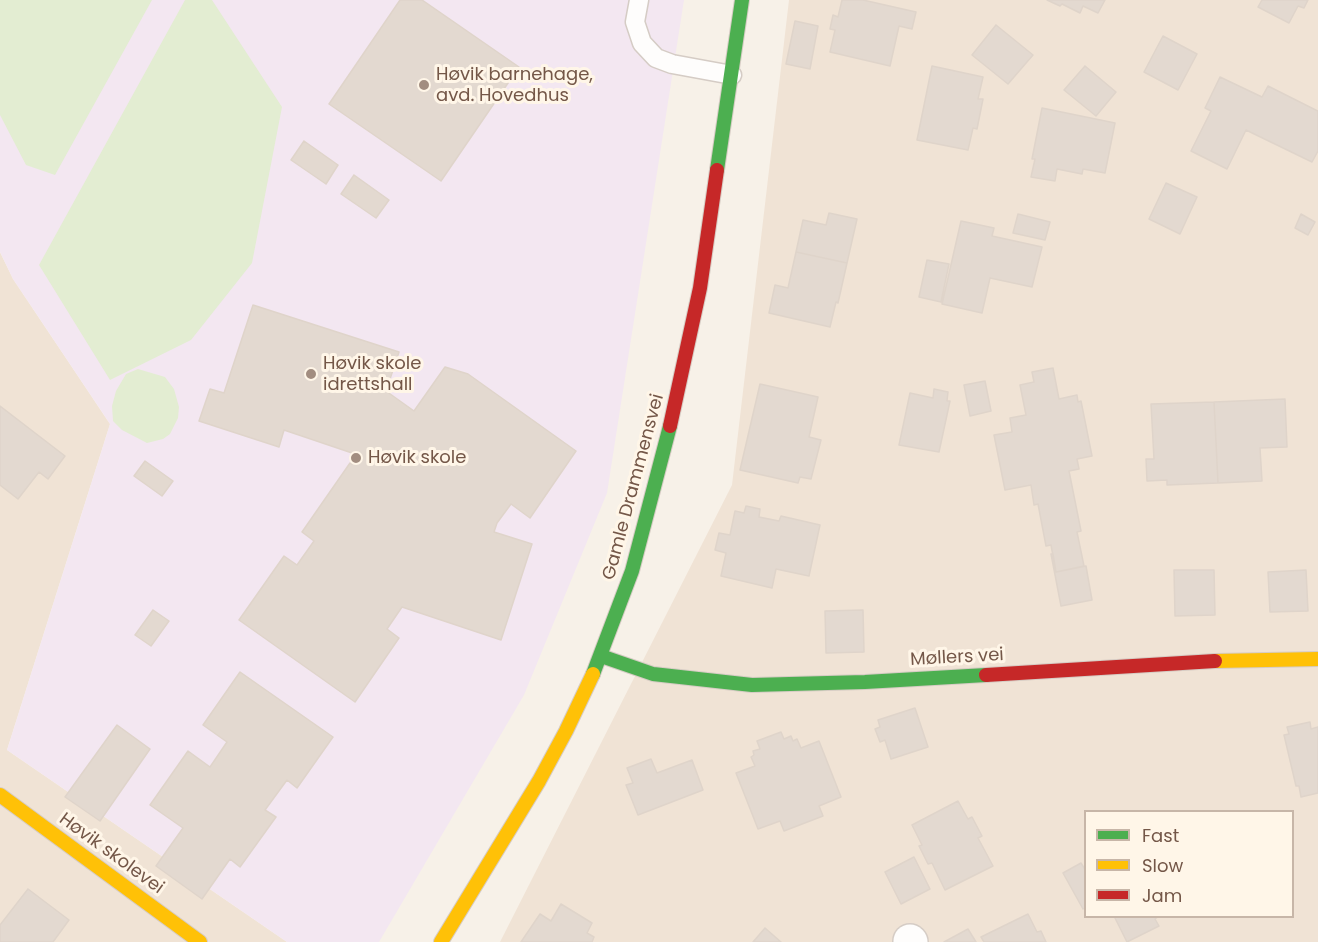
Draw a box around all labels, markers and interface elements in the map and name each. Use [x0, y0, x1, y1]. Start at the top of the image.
place label: Høvik barnehage, avd. Hovedhus [436, 64, 593, 106]
marker: Høvik barnehage, avd. Hovedhus [417, 78, 431, 92]
place label: Høvik skole idrettshall [323, 353, 421, 395]
marker: Høvik skole idrettshall [304, 367, 318, 381]
street label: Gamle Drammensvei [599, 392, 669, 582]
place label: Høvik skole [368, 447, 466, 469]
marker: Høvik skole [349, 451, 363, 465]
street label: Møllers vei [910, 645, 1004, 671]
street label: Høvik skolevei [54, 809, 168, 899]
legend [1084, 810, 1294, 918]
text: Fast [1142, 823, 1179, 848]
text: Slow [1142, 853, 1183, 878]
text: Jam [1142, 883, 1182, 908]

